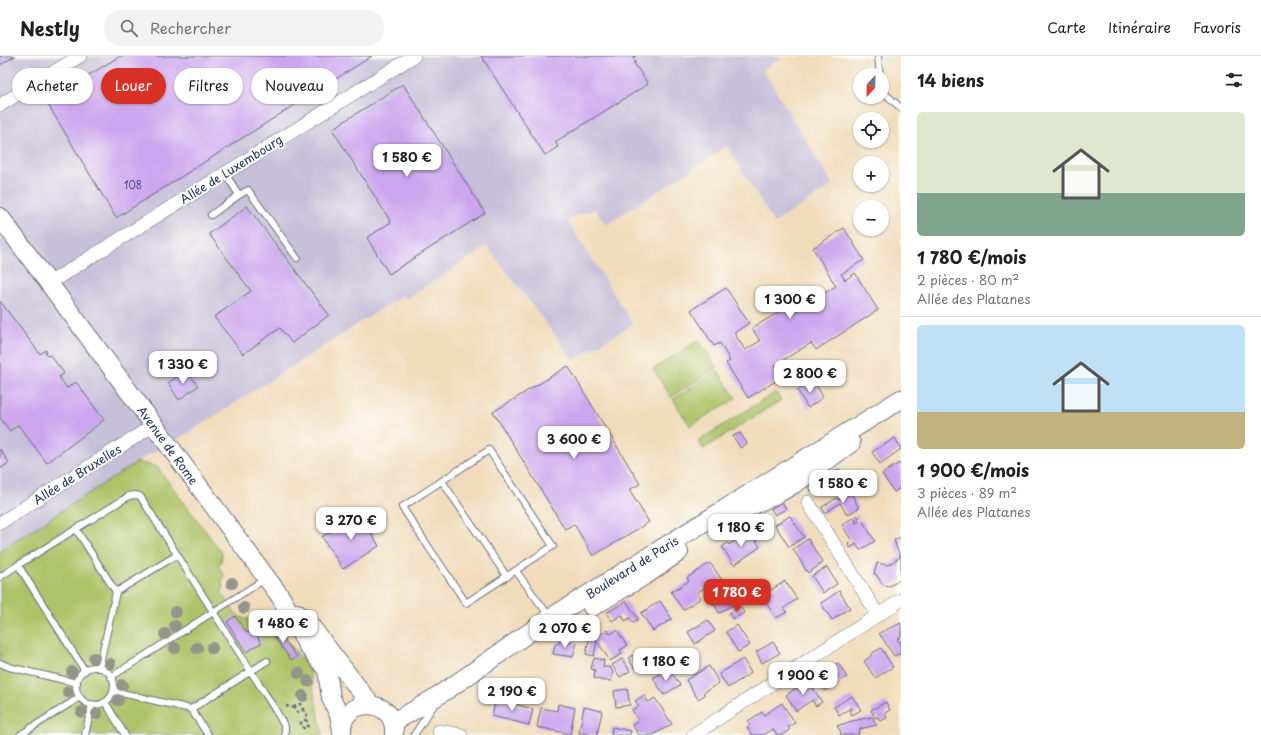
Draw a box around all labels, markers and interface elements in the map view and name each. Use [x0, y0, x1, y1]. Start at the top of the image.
search box [104, 10, 384, 46]
text: Nestly [20, 14, 80, 42]
text: Rechercher [150, 16, 231, 39]
icon: search [118, 17, 140, 39]
text: Carte [1047, 17, 1086, 38]
text: Itinéraire [1108, 17, 1171, 38]
text: Favoris [1193, 17, 1241, 38]
text: 14 biens [917, 67, 984, 93]
chip: Acheter [12, 68, 93, 104]
chip: Louer [101, 68, 166, 104]
chip: Filtres [174, 68, 243, 104]
chip: Nouveau [251, 68, 338, 104]
north arrow [853, 68, 889, 104]
map controls [853, 68, 889, 236]
icon: filters [1223, 69, 1245, 91]
button: locate [853, 112, 889, 148]
street label: Allée de Luxembourg [176, 130, 286, 208]
icon: home [1045, 138, 1117, 210]
pin: 1 580 € [370, 144, 444, 178]
text: 1 580 € [382, 147, 432, 166]
button: + [853, 156, 889, 192]
house number: 108 [124, 177, 142, 192]
button: − [853, 200, 889, 236]
text: 1 780 €/mois [917, 244, 1026, 270]
text: 2 pièces · 80 m² [917, 270, 1019, 289]
pin: 1 300 € [753, 286, 827, 320]
text: 1 300 € [764, 289, 816, 308]
text: Allée des Platanes [917, 289, 1031, 308]
pin: 1 330 € [146, 351, 220, 385]
icon: home [1045, 351, 1117, 423]
text: 1 330 € [158, 354, 208, 373]
pin: 2 800 € [773, 360, 847, 394]
text: 2 800 € [783, 363, 837, 382]
street label: Avenue de Rome [133, 402, 203, 488]
pin: 3 600 € [537, 426, 611, 460]
text: 3 600 € [547, 429, 601, 448]
street label: Allée de Bruxelles [29, 439, 125, 508]
text: 1 900 €/mois [917, 457, 1029, 483]
pin: 1 580 € [806, 470, 880, 504]
text: 1 580 € [818, 473, 868, 492]
text: 3 pièces · 89 m² [917, 483, 1017, 502]
text: Allée des Platanes [917, 502, 1031, 521]
pin: 3 270 € [314, 507, 388, 541]
text: 3 270 € [325, 510, 377, 529]
pin: 1 180 € [704, 514, 778, 548]
text: 1 180 € [717, 517, 765, 536]
street label: Boulevard de Paris [582, 531, 682, 603]
pin: 1 780 € [700, 579, 774, 613]
text: 1 780 € [713, 582, 761, 601]
pin: 1 480 € [246, 610, 320, 644]
text: 1 480 € [257, 613, 309, 632]
pin: 2 070 € [528, 615, 602, 649]
text: 2 070 € [539, 618, 591, 637]
pin: 1 180 € [629, 648, 703, 682]
text: 1 180 € [642, 651, 690, 670]
pin: 1 900 € [766, 662, 840, 696]
text: 1 900 € [778, 665, 828, 684]
pin: 2 190 € [475, 678, 549, 712]
text: 2 190 € [487, 681, 537, 700]

